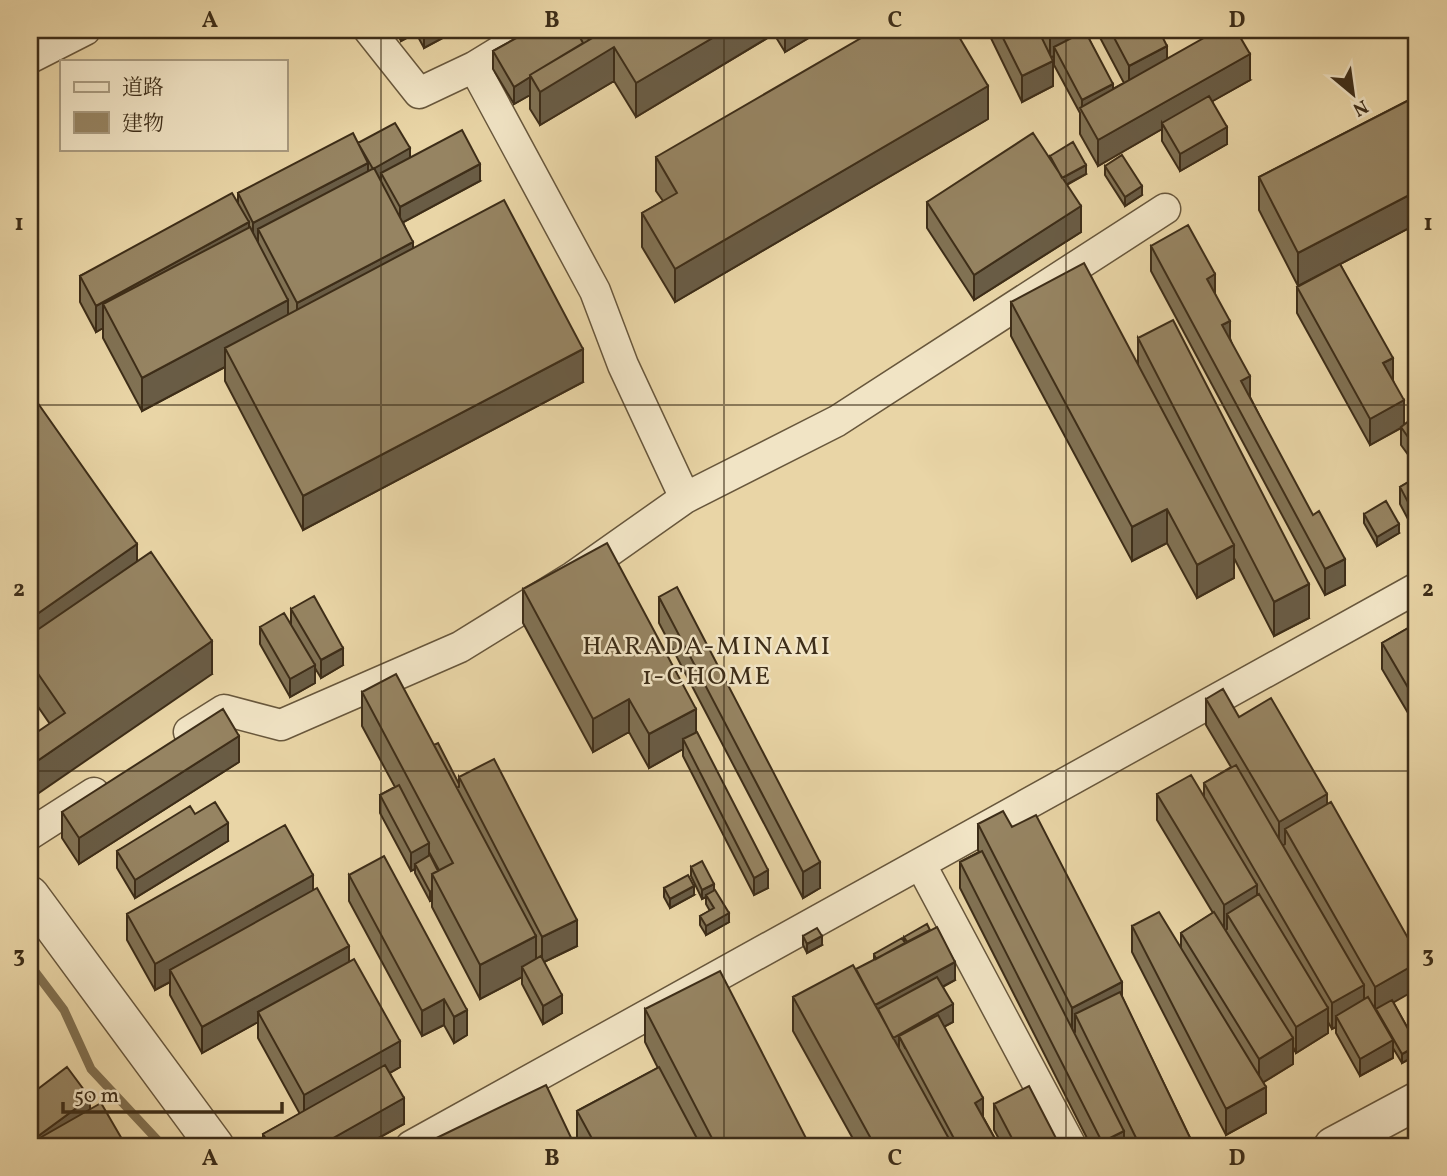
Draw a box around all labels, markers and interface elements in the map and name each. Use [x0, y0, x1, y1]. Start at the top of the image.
text: A [202, 5, 218, 37]
text: B [544, 5, 560, 37]
text: C [888, 5, 902, 37]
text: D [1229, 5, 1246, 37]
legend [60, 60, 287, 150]
north arrow [1318, 60, 1388, 130]
text: 道路 [122, 74, 164, 103]
text: N [1348, 92, 1373, 122]
text: 建物 [122, 110, 164, 139]
text: 1 [14, 208, 24, 240]
text: 1 [1423, 208, 1433, 240]
text: 2 [13, 574, 25, 606]
text: 2 [1422, 574, 1434, 606]
district label: HARADA-MINAMI 1-CHOME [582, 629, 832, 695]
text: 3 [13, 940, 25, 972]
text: 3 [1422, 940, 1434, 972]
scale bar [63, 1071, 282, 1115]
text: 50 m [74, 1082, 119, 1111]
text: A [202, 1143, 218, 1175]
text: B [544, 1143, 560, 1175]
text: C [888, 1143, 902, 1175]
text: D [1229, 1143, 1246, 1175]

